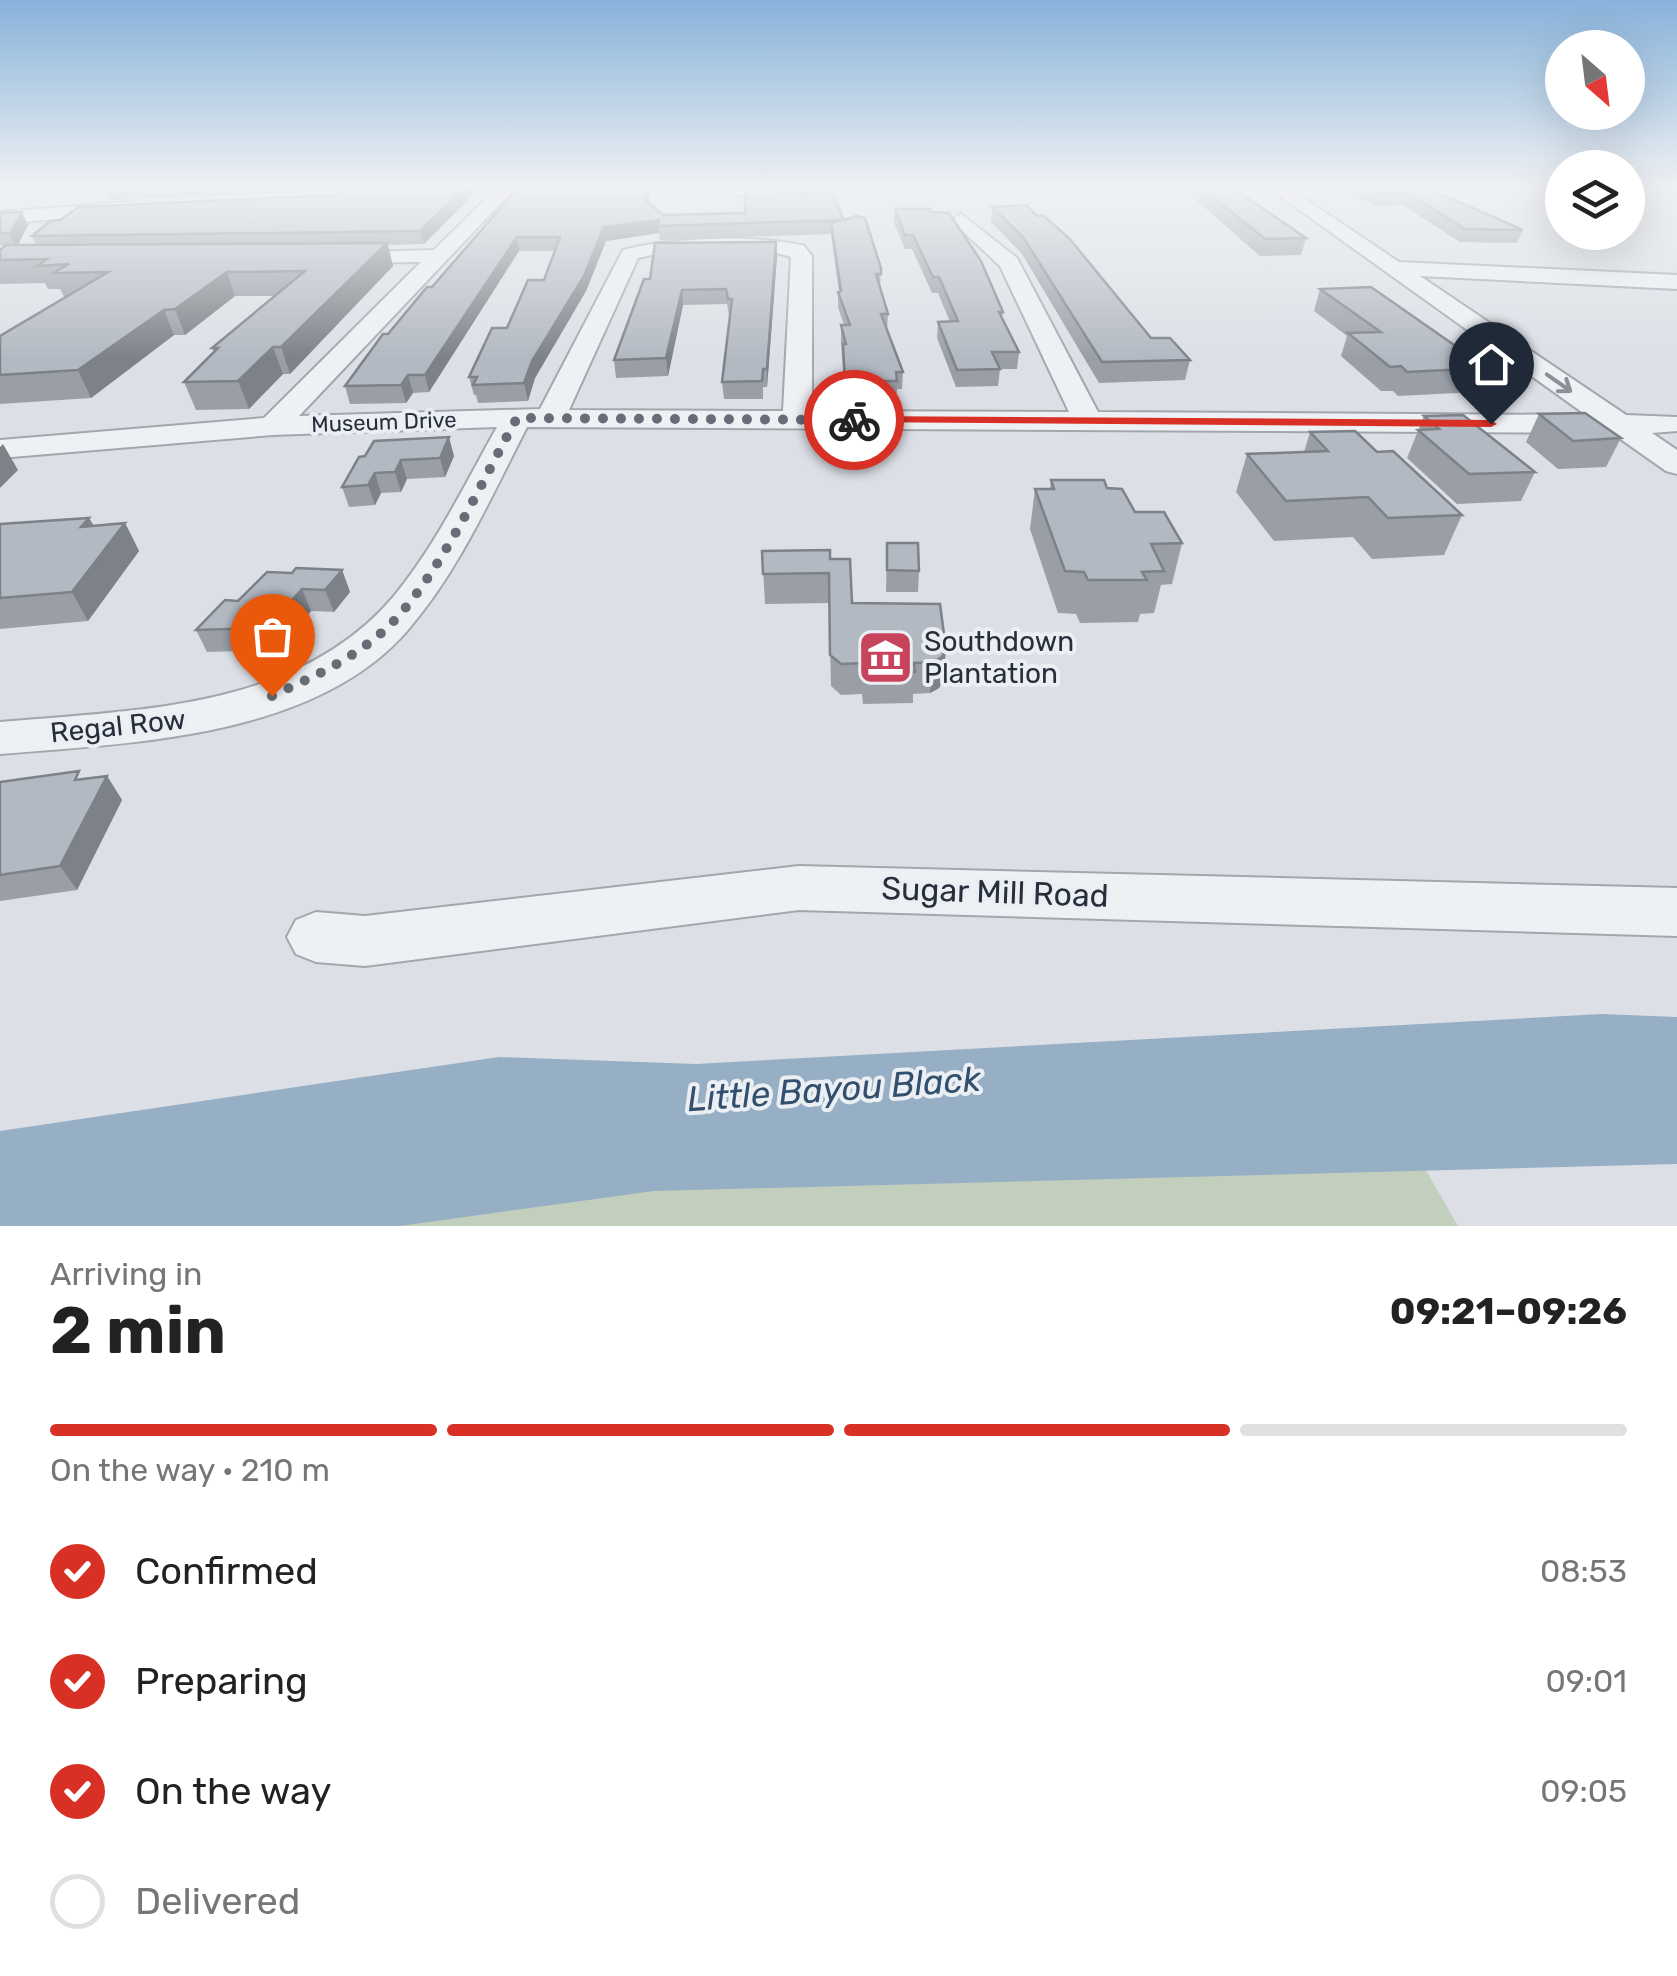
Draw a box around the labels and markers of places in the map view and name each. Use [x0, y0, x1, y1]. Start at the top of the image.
pin [1449, 322, 1534, 425]
pin [230, 594, 315, 697]
place label: Southdown Plantation [924, 625, 1074, 690]
museum icon: Southdown Plantation [855, 627, 915, 687]

